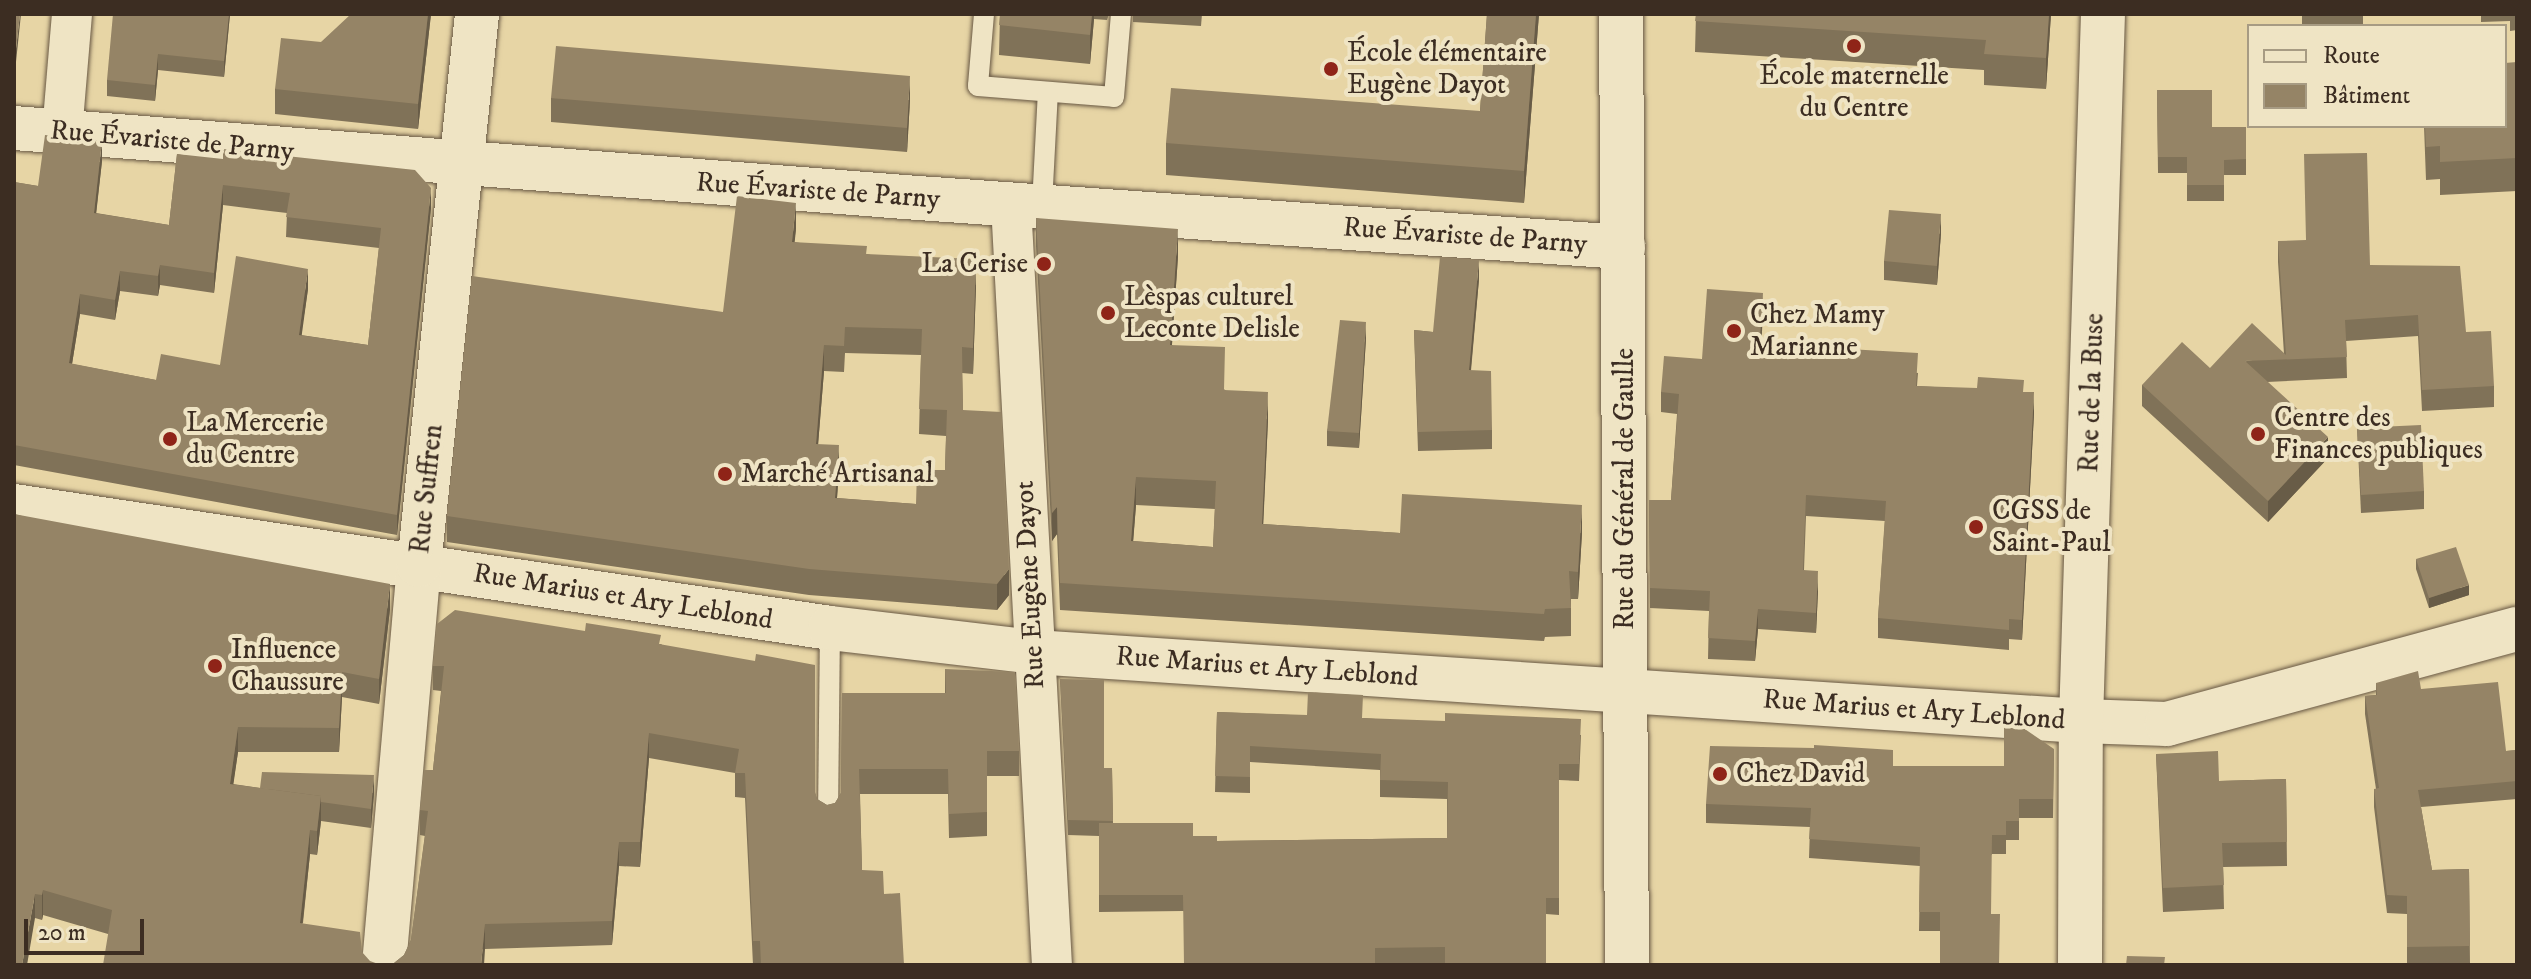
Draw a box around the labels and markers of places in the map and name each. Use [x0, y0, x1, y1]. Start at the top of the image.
place label: École élémentaire Eugène Dayot [1347, 36, 1547, 102]
marker: École maternelle du Centre [1845, 37, 1863, 55]
place label: École maternelle du Centre [1759, 59, 1949, 125]
marker: École élémentaire Eugène Dayot [1322, 60, 1340, 78]
place label: La Cerise [921, 247, 1028, 281]
marker: La Cerise [1035, 255, 1053, 273]
place label: Lèspas culturel Leconte Delisle [1124, 280, 1300, 346]
place label: Chez Mamy Marianne [1750, 298, 1885, 364]
marker: Lèspas culturel Leconte Delisle [1099, 304, 1117, 322]
marker: Chez Mamy Marianne [1725, 322, 1743, 340]
place label: Centre des Finances publiques [2274, 401, 2483, 467]
place label: La Mercerie du Centre [186, 406, 324, 472]
marker: Centre des Finances publiques [2249, 425, 2267, 443]
marker: La Mercerie du Centre [161, 430, 179, 448]
place label: Marché Artisanal [741, 457, 934, 491]
marker: Marché Artisanal [716, 465, 734, 483]
place label: CGSS de Saint-Paul [1992, 494, 2111, 560]
marker: CGSS de Saint-Paul [1967, 518, 1985, 536]
place label: Influence Chaussure [231, 633, 344, 699]
marker: Influence Chaussure [206, 657, 224, 675]
place label: Chez David [1736, 757, 1865, 791]
marker: Chez David [1711, 765, 1729, 783]

